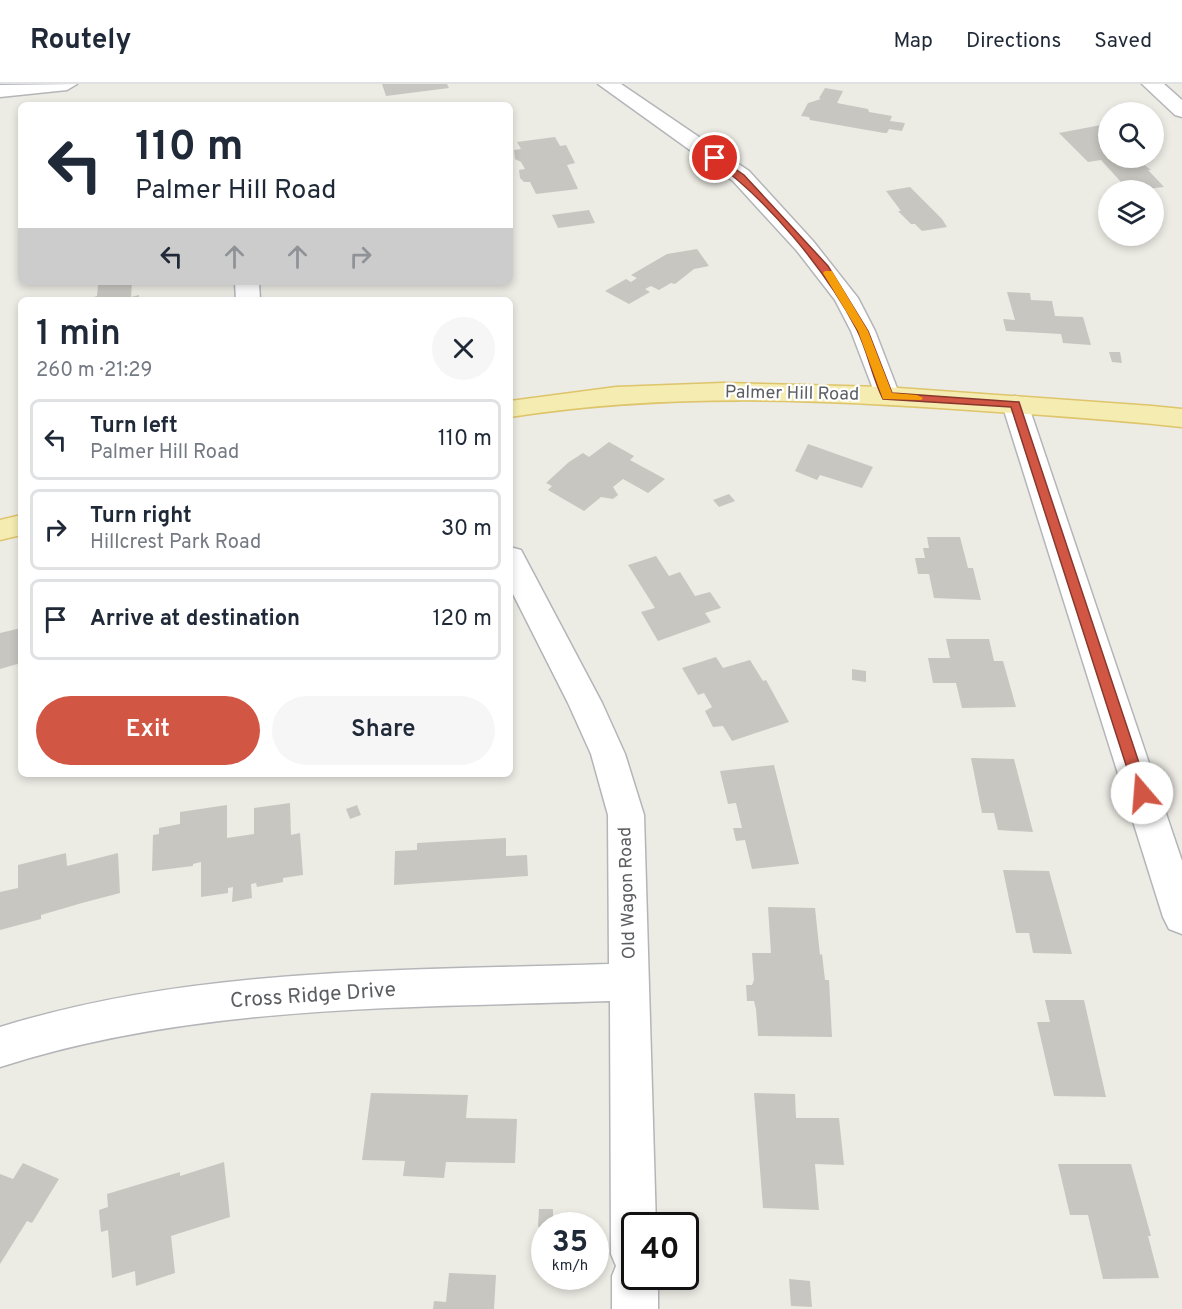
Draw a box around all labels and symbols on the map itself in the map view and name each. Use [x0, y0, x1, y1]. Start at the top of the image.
pin [689, 132, 740, 183]
street label: Palmer Hill Road [725, 381, 859, 407]
position arrow [1110, 761, 1174, 825]
street label: Old Wagon Road [614, 826, 642, 960]
street label: Cross Ridge Drive [229, 977, 397, 1015]
speed limit sign: 40 [621, 1212, 699, 1290]

